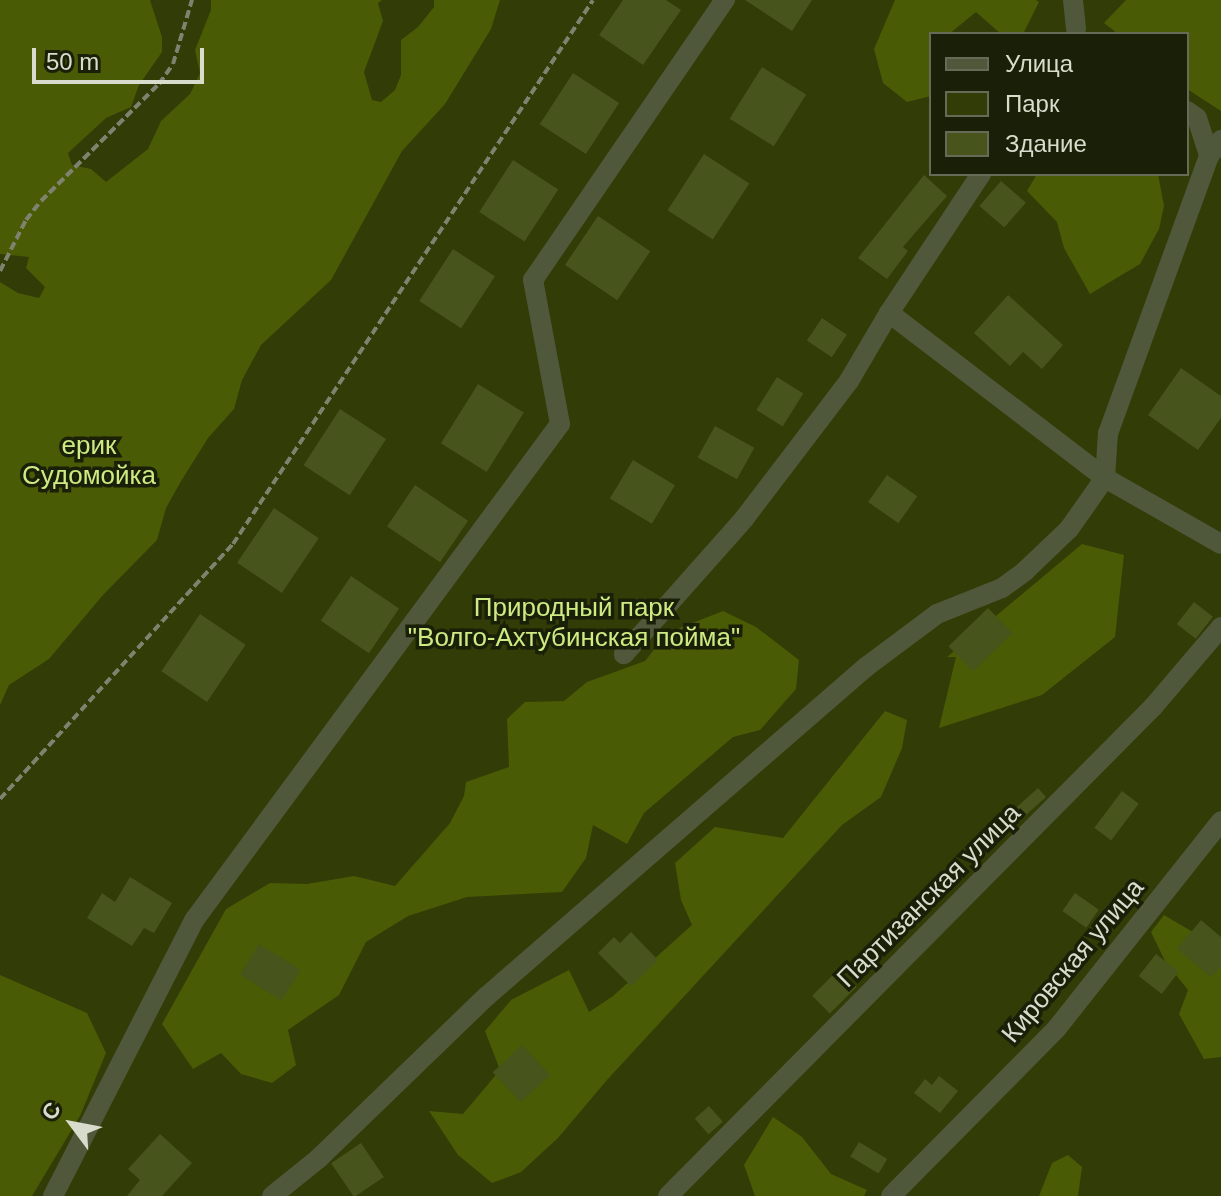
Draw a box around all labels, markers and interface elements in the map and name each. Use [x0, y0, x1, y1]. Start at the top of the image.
scale bar [36, 32, 208, 82]
legend [929, 32, 1189, 176]
text: 50 m [46, 48, 99, 75]
text: Улица [1005, 50, 1073, 77]
text: Парк [1005, 90, 1059, 117]
text: Здание [1005, 130, 1087, 157]
park label: ерик Судомойка [22, 430, 156, 492]
park label: Природный парк "Волго-Ахтубинская пойма" [408, 592, 740, 654]
street label: Партизанская улица [831, 798, 1027, 994]
street label: Кировская улица [995, 873, 1151, 1049]
north arrow [32, 1084, 112, 1164]
text: С [36, 1098, 66, 1124]

